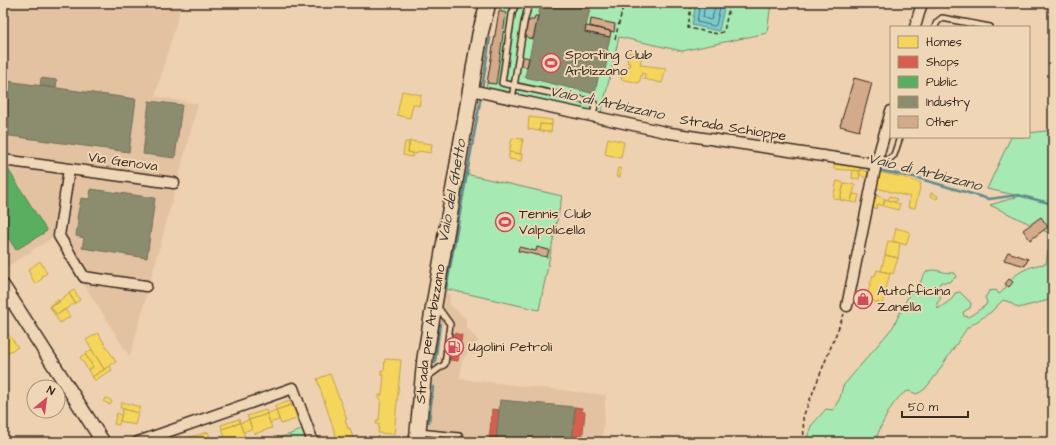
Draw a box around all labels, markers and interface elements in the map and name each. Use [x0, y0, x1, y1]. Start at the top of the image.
legend [890, 26, 1030, 138]
text: Homes [926, 34, 962, 51]
place label: Sporting Club Arbizzano [565, 45, 652, 81]
sports icon: Sporting Club Arbizzano [540, 52, 562, 74]
text: Shops [926, 54, 959, 71]
text: Public [926, 74, 958, 91]
water label: Vaio di Arbizzano [548, 81, 668, 126]
text: Industry [926, 94, 971, 112]
street label: Strada Schioppe [678, 110, 788, 146]
text: Other [926, 114, 958, 131]
water label: Vaio del Ghetto [433, 136, 472, 244]
street label: Via Genova [87, 147, 159, 177]
water label: Vaio di Arbizzano [866, 148, 986, 197]
place label: Tennis Club Valpolicella [519, 204, 591, 240]
sports icon: Tennis Club Valpolicella [494, 211, 516, 233]
street label: Strada per Arbizzano [411, 263, 451, 404]
place label: Autofficina Zanella [877, 281, 950, 317]
shop icon: Autofficina Zanella [852, 288, 874, 310]
fuel station icon: Ugolini Petroli [443, 336, 465, 358]
place label: Ugolini Petroli [468, 337, 552, 357]
north arrow [26, 379, 66, 419]
text: N [44, 382, 57, 399]
scale bar [902, 393, 968, 419]
text: 50 m [908, 399, 939, 416]

